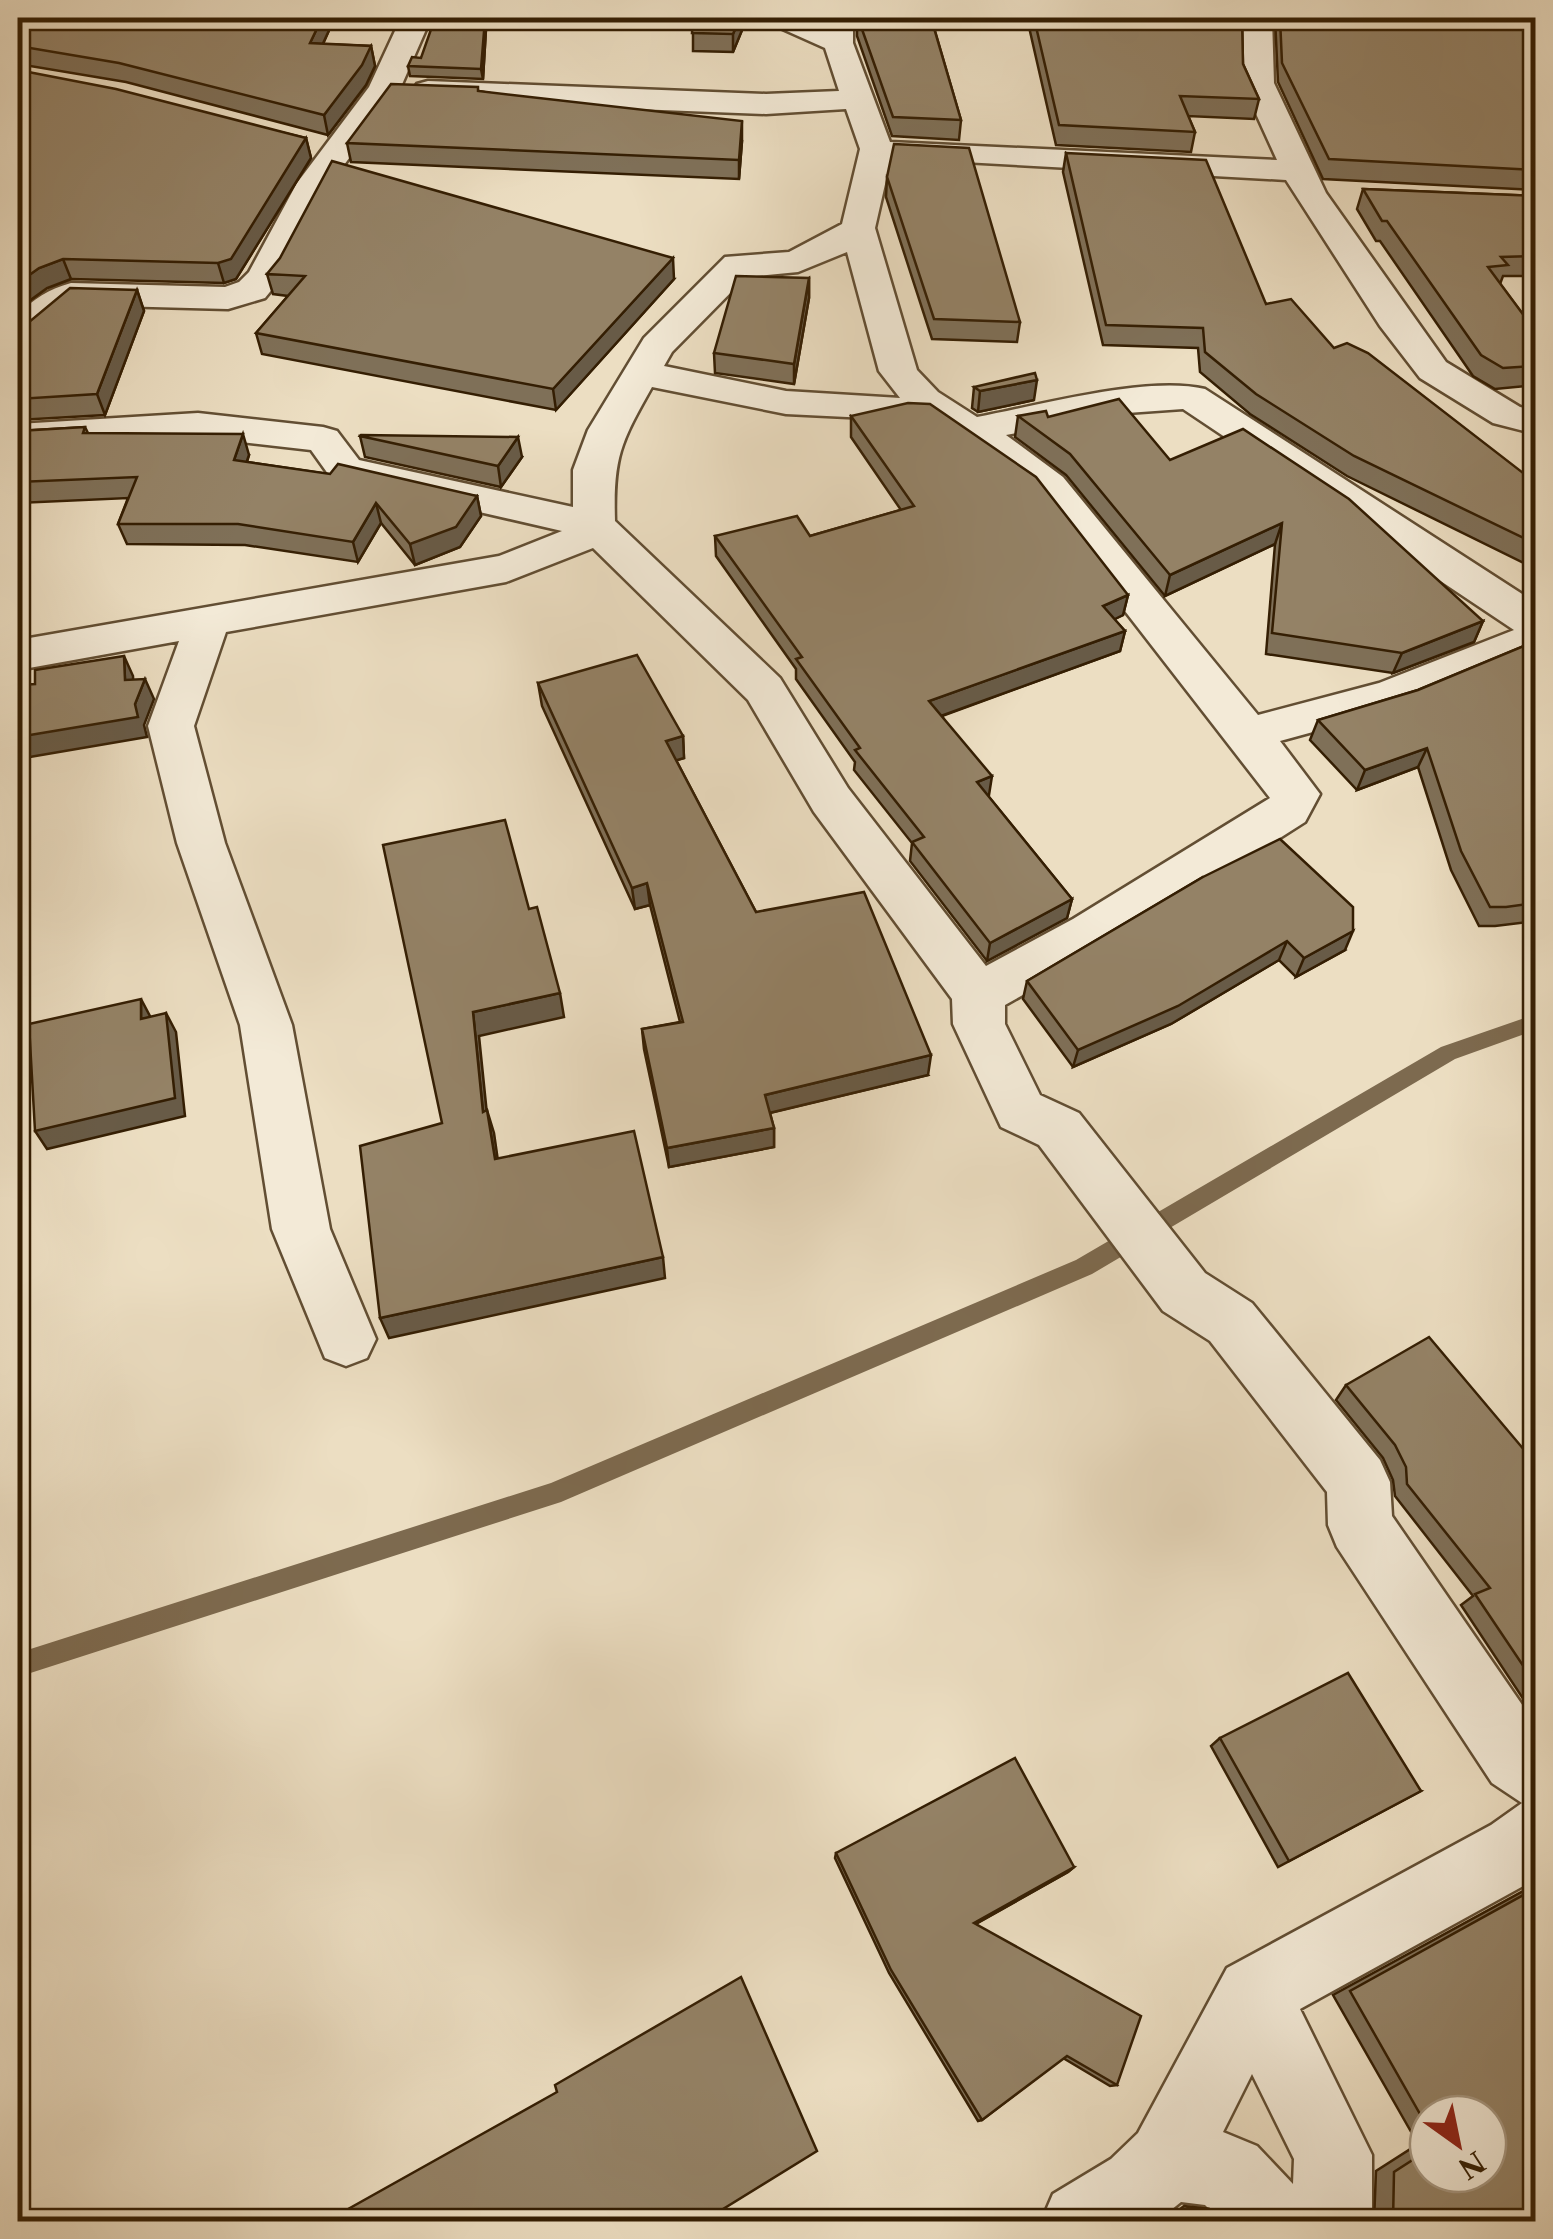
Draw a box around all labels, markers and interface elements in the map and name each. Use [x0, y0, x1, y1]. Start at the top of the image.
north arrow [1408, 2094, 1508, 2194]
text: N [1452, 2144, 1491, 2186]

